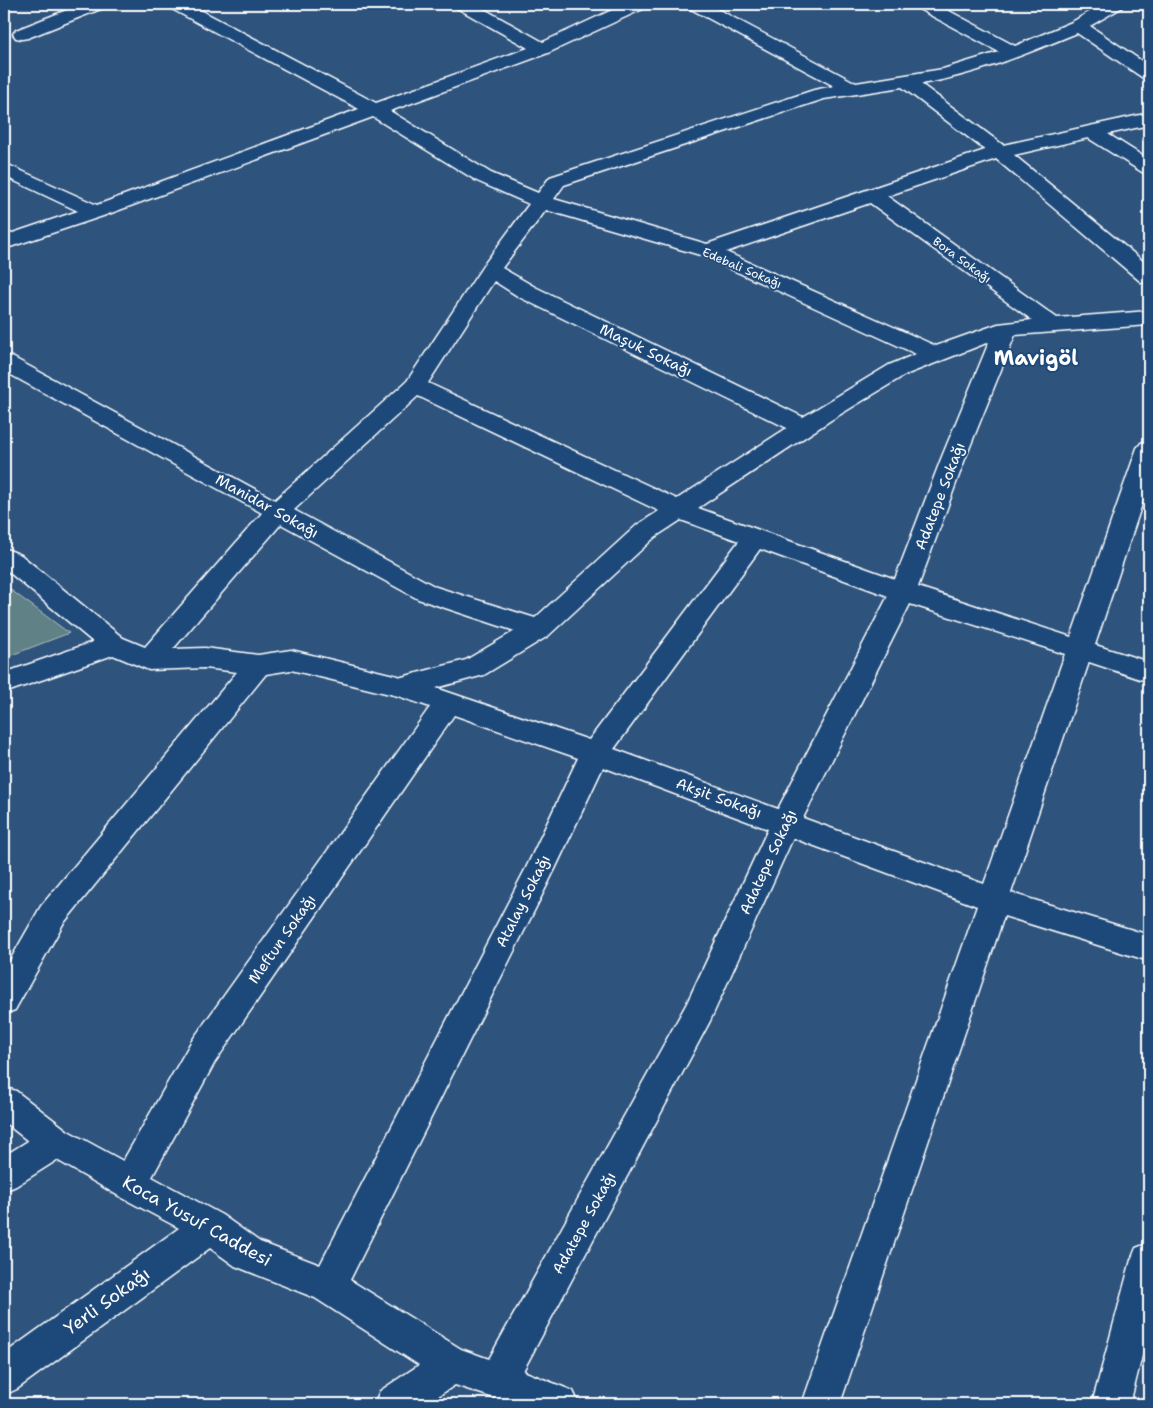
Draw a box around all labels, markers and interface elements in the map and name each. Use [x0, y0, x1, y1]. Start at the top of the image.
street label: Bora Sokağı [929, 233, 995, 287]
street label: Edebali Sokağı [700, 244, 784, 292]
street label: Maşuk Sokağı [596, 319, 696, 381]
district label: Mavigöl [994, 345, 1078, 371]
street label: Adatepe Sokağı [910, 439, 970, 553]
street label: Manidar Sokağı [212, 469, 322, 543]
street label: Akşit Sokağı [673, 773, 765, 823]
street label: Adatepe Sokağı [735, 806, 801, 918]
street label: Atalay Sokağı [491, 851, 555, 951]
street label: Meftun Sokağı [244, 890, 320, 988]
street label: Adatepe Sokağı [548, 1168, 620, 1278]
street label: Koca Yusuf Caddesi [118, 1170, 276, 1272]
street label: Yerli Sokağı [59, 1262, 155, 1340]

